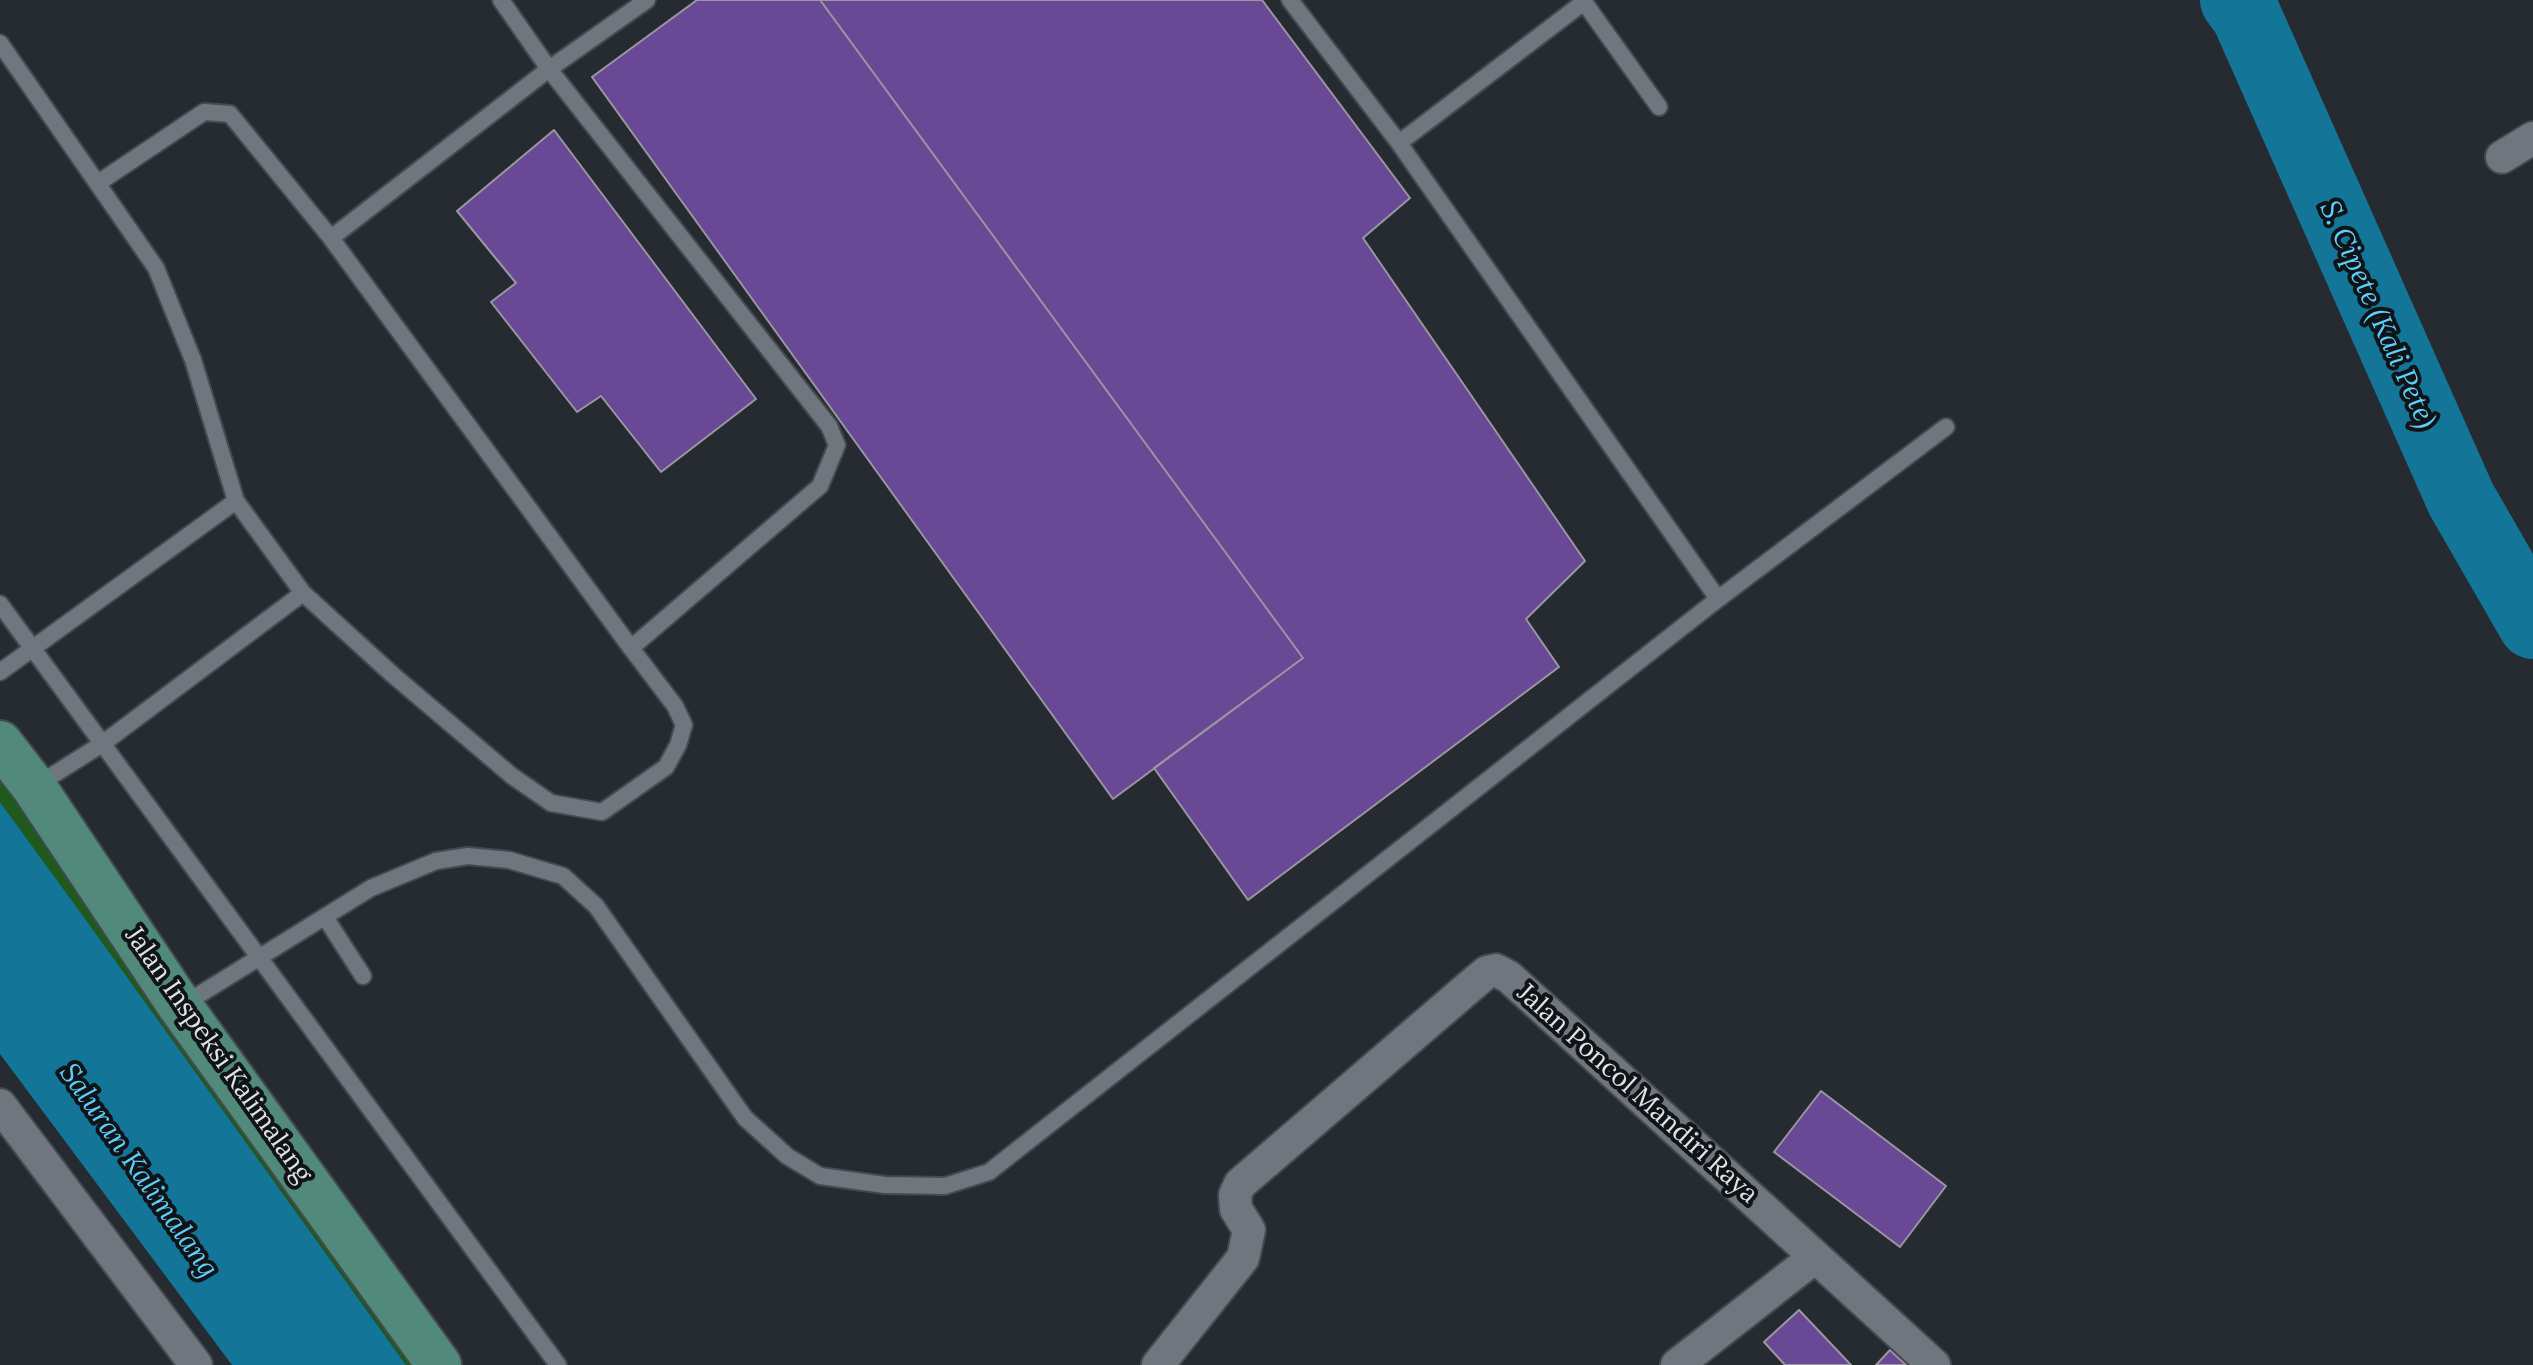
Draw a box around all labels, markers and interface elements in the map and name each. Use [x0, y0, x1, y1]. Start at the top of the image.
water label: S. Cipete (Kali Pete) [2312, 196, 2442, 434]
street label: Jalan Inspeksi Kalimalang [118, 921, 318, 1189]
street label: Jalan Poncol Mandiri Raya [1510, 978, 1764, 1210]
water label: Saluran Kalimalang [52, 1057, 224, 1285]

